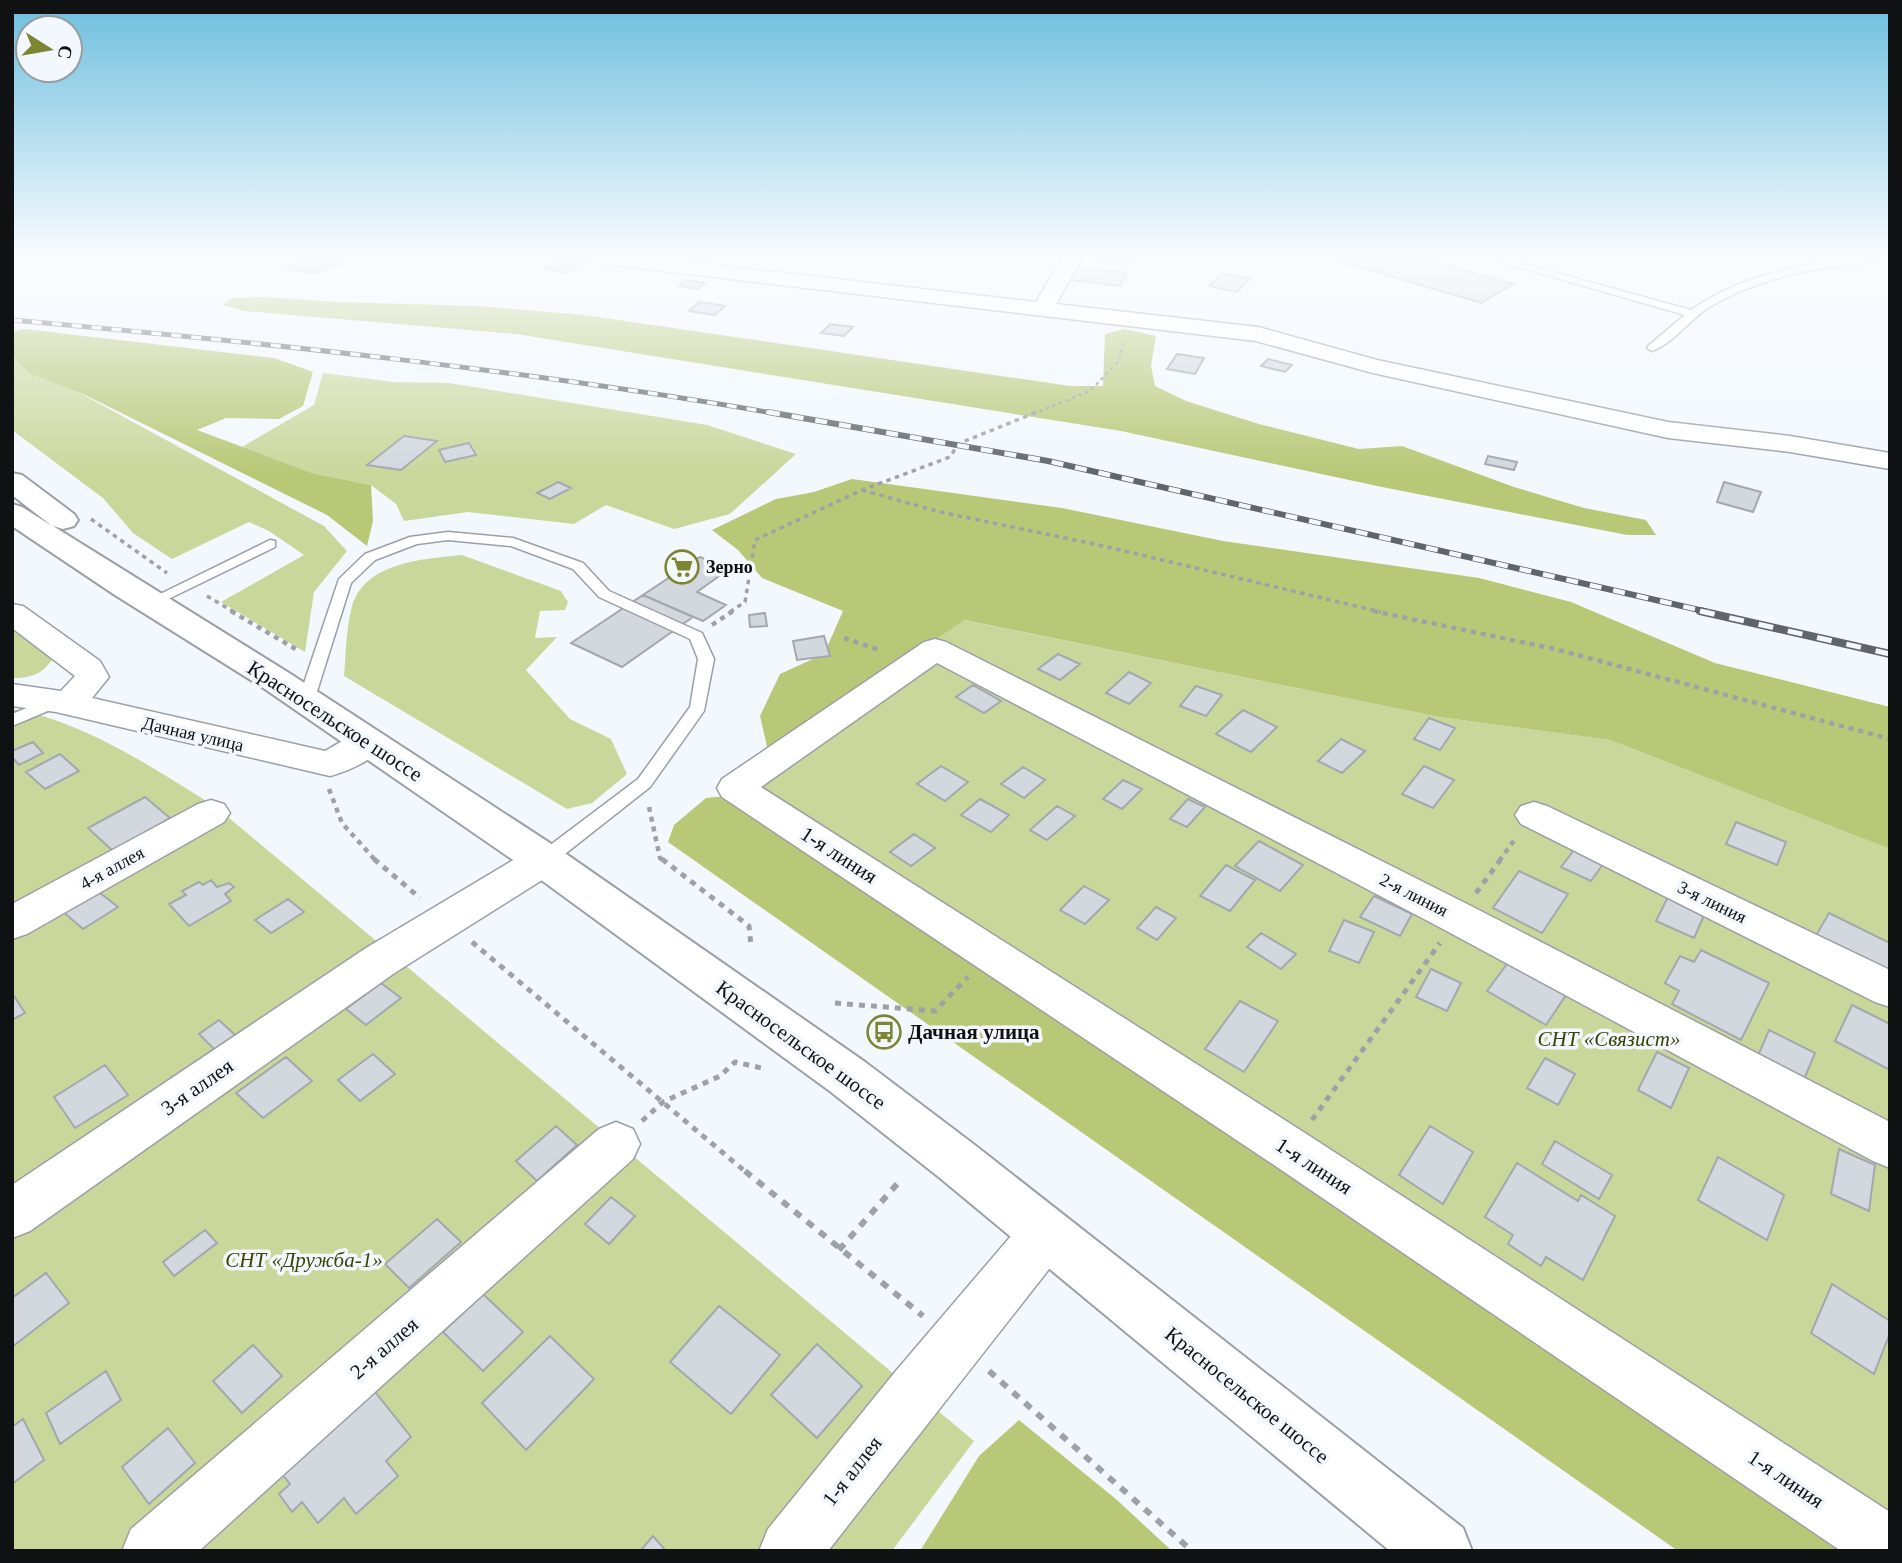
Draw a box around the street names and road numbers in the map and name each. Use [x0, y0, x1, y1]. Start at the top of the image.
street label: Красносельское шоссе [243, 656, 427, 786]
street label: Дачная улица [140, 713, 246, 755]
street label: 1-я линия [796, 821, 882, 889]
street label: 4-я аллея [76, 842, 148, 894]
street label: 2-я линия [1377, 869, 1451, 921]
street label: 3-я линия [1674, 877, 1750, 927]
street label: Красносельское шоссе [712, 975, 890, 1115]
street label: 3-я аллея [157, 1054, 238, 1120]
street label: 1-я линия [1271, 1132, 1357, 1200]
street label: 2-я аллея [345, 1312, 423, 1384]
street label: Красносельское шоссе [1160, 1322, 1334, 1468]
street label: 1-я аллея [817, 1431, 887, 1511]
street label: 1-я линия [1744, 1445, 1829, 1513]

